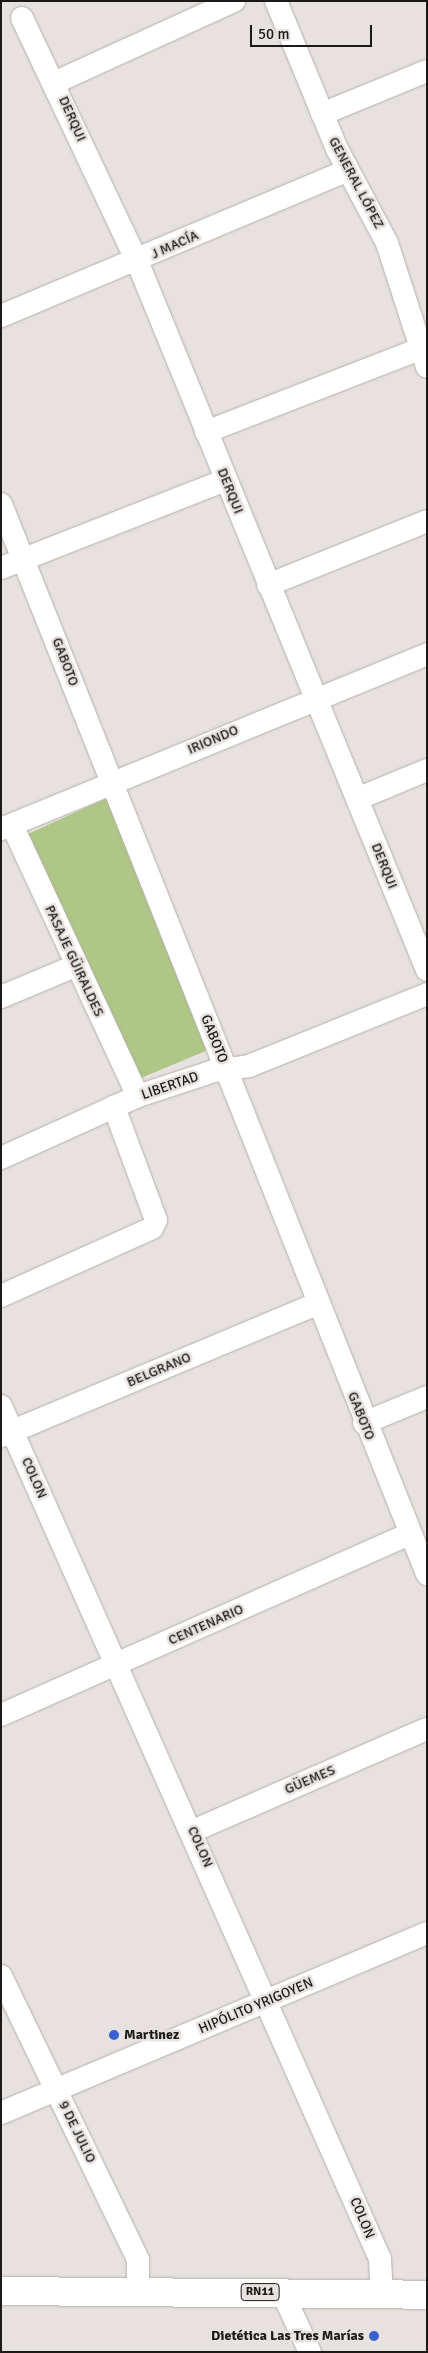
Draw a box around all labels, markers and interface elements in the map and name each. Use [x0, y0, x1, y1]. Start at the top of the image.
scale bar [253, 15, 376, 47]
text: 50 m [258, 25, 289, 43]
street label: DERQUI [55, 94, 89, 144]
street label: GENERAL LÓPEZ [325, 134, 387, 232]
street label: J MACÍA [149, 227, 201, 263]
street label: DERQUI [213, 466, 247, 516]
street label: GABOTO [48, 635, 82, 689]
street label: IRIONDO [185, 722, 241, 758]
street label: DERQUI [367, 841, 401, 891]
street label: PASAJE GÜIRALDES [41, 903, 107, 1019]
street label: GABOTO [197, 1012, 231, 1066]
street label: LIBERTAD [139, 1068, 201, 1104]
street label: BELGRANO [124, 1349, 194, 1391]
street label: GABOTO [344, 1389, 378, 1443]
street label: COLON [18, 1455, 50, 1501]
street label: CENTENARIO [166, 1601, 246, 1649]
street label: GÜEMES [282, 1762, 338, 1798]
street label: COLON [184, 1824, 216, 1870]
street label: HIPÓLITO YRIGOYEN [196, 1974, 316, 2038]
place label: Martinez [124, 2027, 179, 2043]
marker: Martinez [108, 2029, 120, 2041]
street label: 9 DE JULIO [55, 2098, 99, 2166]
street label: COLON [346, 2195, 378, 2241]
road number: RN11 [240, 2282, 280, 2302]
place label: Dietética Las Tres Marías [211, 2328, 364, 2344]
marker: Dietética Las Tres Marías [368, 2330, 380, 2342]

